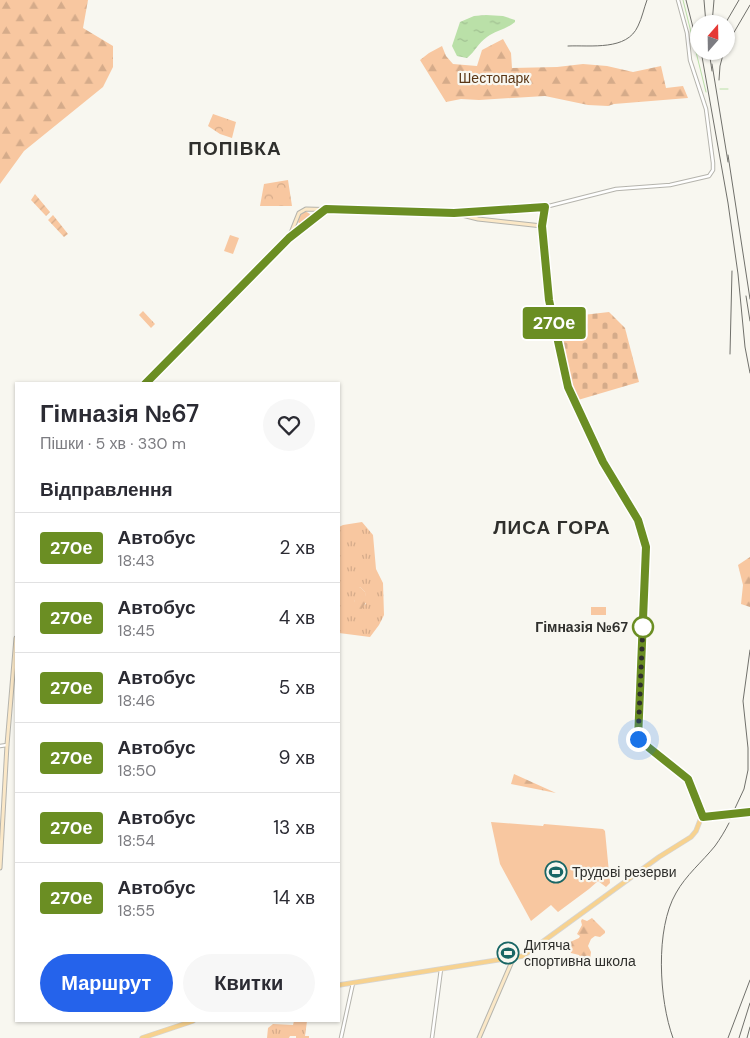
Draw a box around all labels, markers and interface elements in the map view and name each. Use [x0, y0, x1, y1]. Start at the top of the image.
north arrow [690, 15, 735, 60]
map controls [690, 15, 735, 60]
park label: Шестопарк [459, 69, 530, 87]
district label: ПОПІВКА [188, 136, 282, 161]
line badge: 270е [519, 307, 589, 339]
text: 270е [533, 311, 575, 335]
text: Гімназія №67 [40, 398, 199, 429]
button: heart [263, 399, 315, 451]
text: Пішки · 5 хв · 330 m [40, 433, 186, 454]
text: Відправлення [40, 477, 173, 502]
district label: ЛИСА ГОРА [493, 515, 611, 540]
text: Автобус [118, 525, 195, 550]
text: 2 хв [279, 535, 315, 560]
text: 270е [50, 536, 93, 560]
text: 18:43 [118, 550, 155, 571]
text: Автобус [118, 595, 195, 620]
text: 4 хв [279, 605, 315, 630]
text: 270е [50, 606, 93, 630]
marker: Гімназія №67 [632, 616, 654, 638]
place label: Гімназія №67 [535, 618, 628, 636]
text: 18:45 [118, 620, 155, 641]
text: Автобус [118, 665, 195, 690]
text: 5 хв [279, 675, 315, 700]
text: 270е [50, 676, 93, 700]
text: 18:46 [118, 690, 155, 711]
your location [626, 727, 651, 752]
text: Автобус [118, 735, 195, 760]
text: 9 хв [278, 745, 315, 770]
text: 270е [50, 746, 93, 770]
text: 18:50 [118, 760, 156, 781]
text: Автобус [118, 805, 195, 830]
text: 13 хв [273, 815, 315, 840]
text: 270е [50, 816, 93, 840]
text: 18:54 [118, 830, 155, 851]
sports icon: Трудові резерви [544, 860, 568, 884]
place label: Трудові резерви [572, 863, 677, 881]
text: Автобус [118, 875, 195, 900]
text: 14 хв [273, 885, 315, 910]
text: 270е [50, 886, 93, 910]
text: 18:55 [118, 900, 155, 921]
place label: Дитяча спортивна школа [524, 936, 636, 970]
sports icon: Дитяча спортивна школа [496, 941, 520, 965]
button: Маршрут [40, 954, 173, 1012]
button: Квитки [183, 954, 315, 1012]

